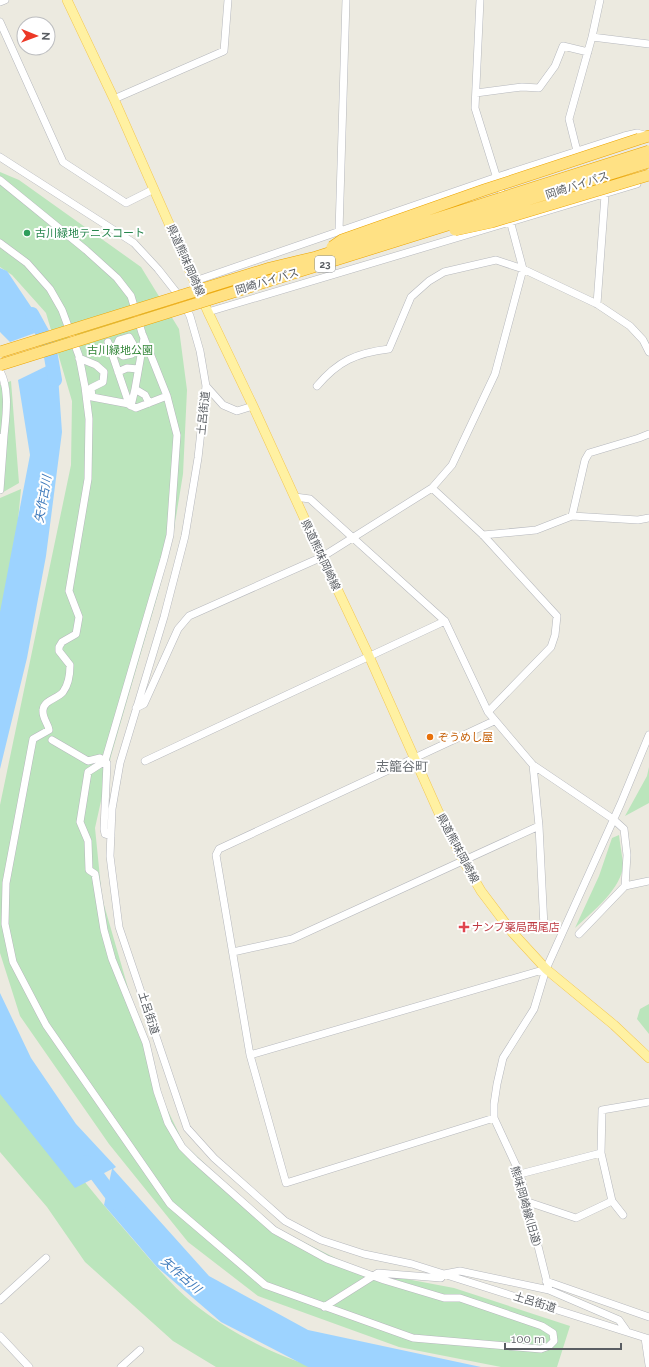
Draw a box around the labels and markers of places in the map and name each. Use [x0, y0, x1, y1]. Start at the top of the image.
place label: 古川緑地テニスコート [35, 227, 145, 240]
marker: 古川緑地テニスコート [22, 228, 32, 238]
place label: ぞうめし屋 [438, 731, 493, 744]
marker: ぞうめし屋 [425, 732, 435, 742]
place label: ナンブ薬局西尾店 [472, 921, 560, 934]
marker: ナンブ薬局西尾店 [459, 922, 469, 932]

